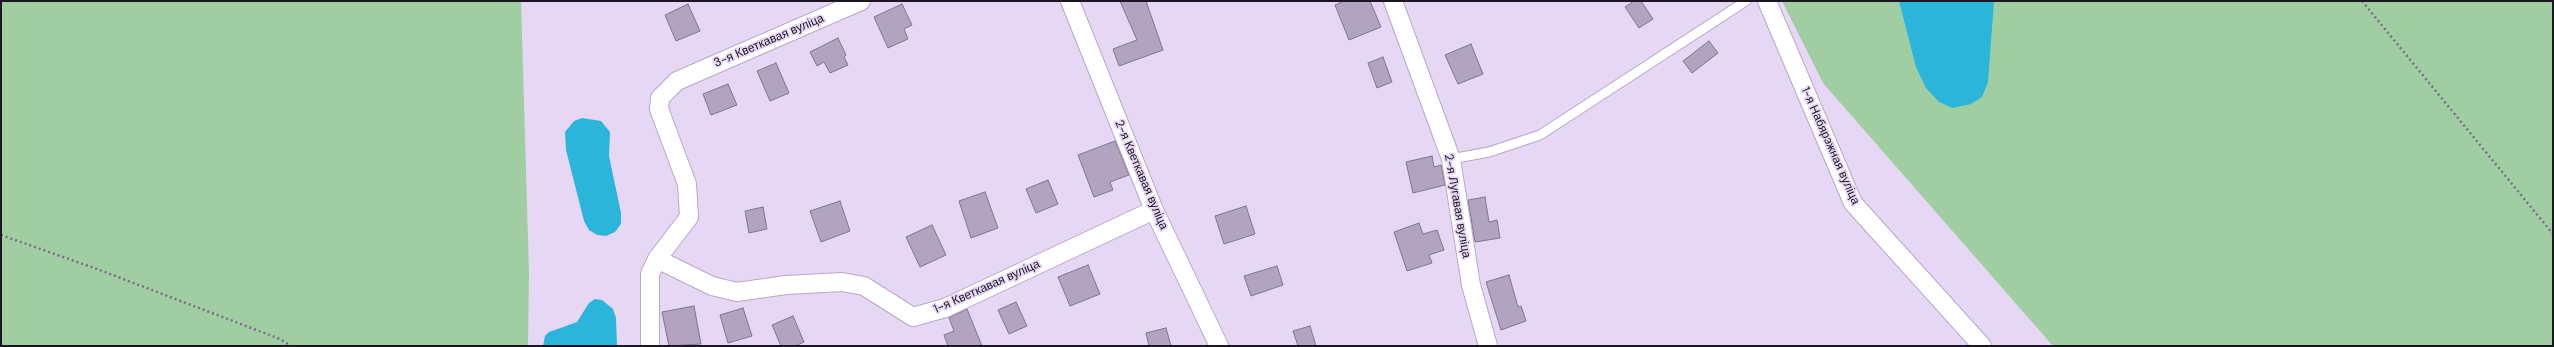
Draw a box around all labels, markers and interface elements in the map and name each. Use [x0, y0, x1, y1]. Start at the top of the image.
street label: 3-я Кветкавая вуліца [712, 11, 826, 71]
street label: 1-я Набярэжная вуліца [1798, 85, 1862, 207]
street label: 2-я Кветкавая вуліца [1111, 118, 1171, 232]
street label: 2-я Лугавая вуліца [1441, 153, 1473, 259]
street label: 1-я Кветкавая вуліца [932, 257, 1042, 317]

